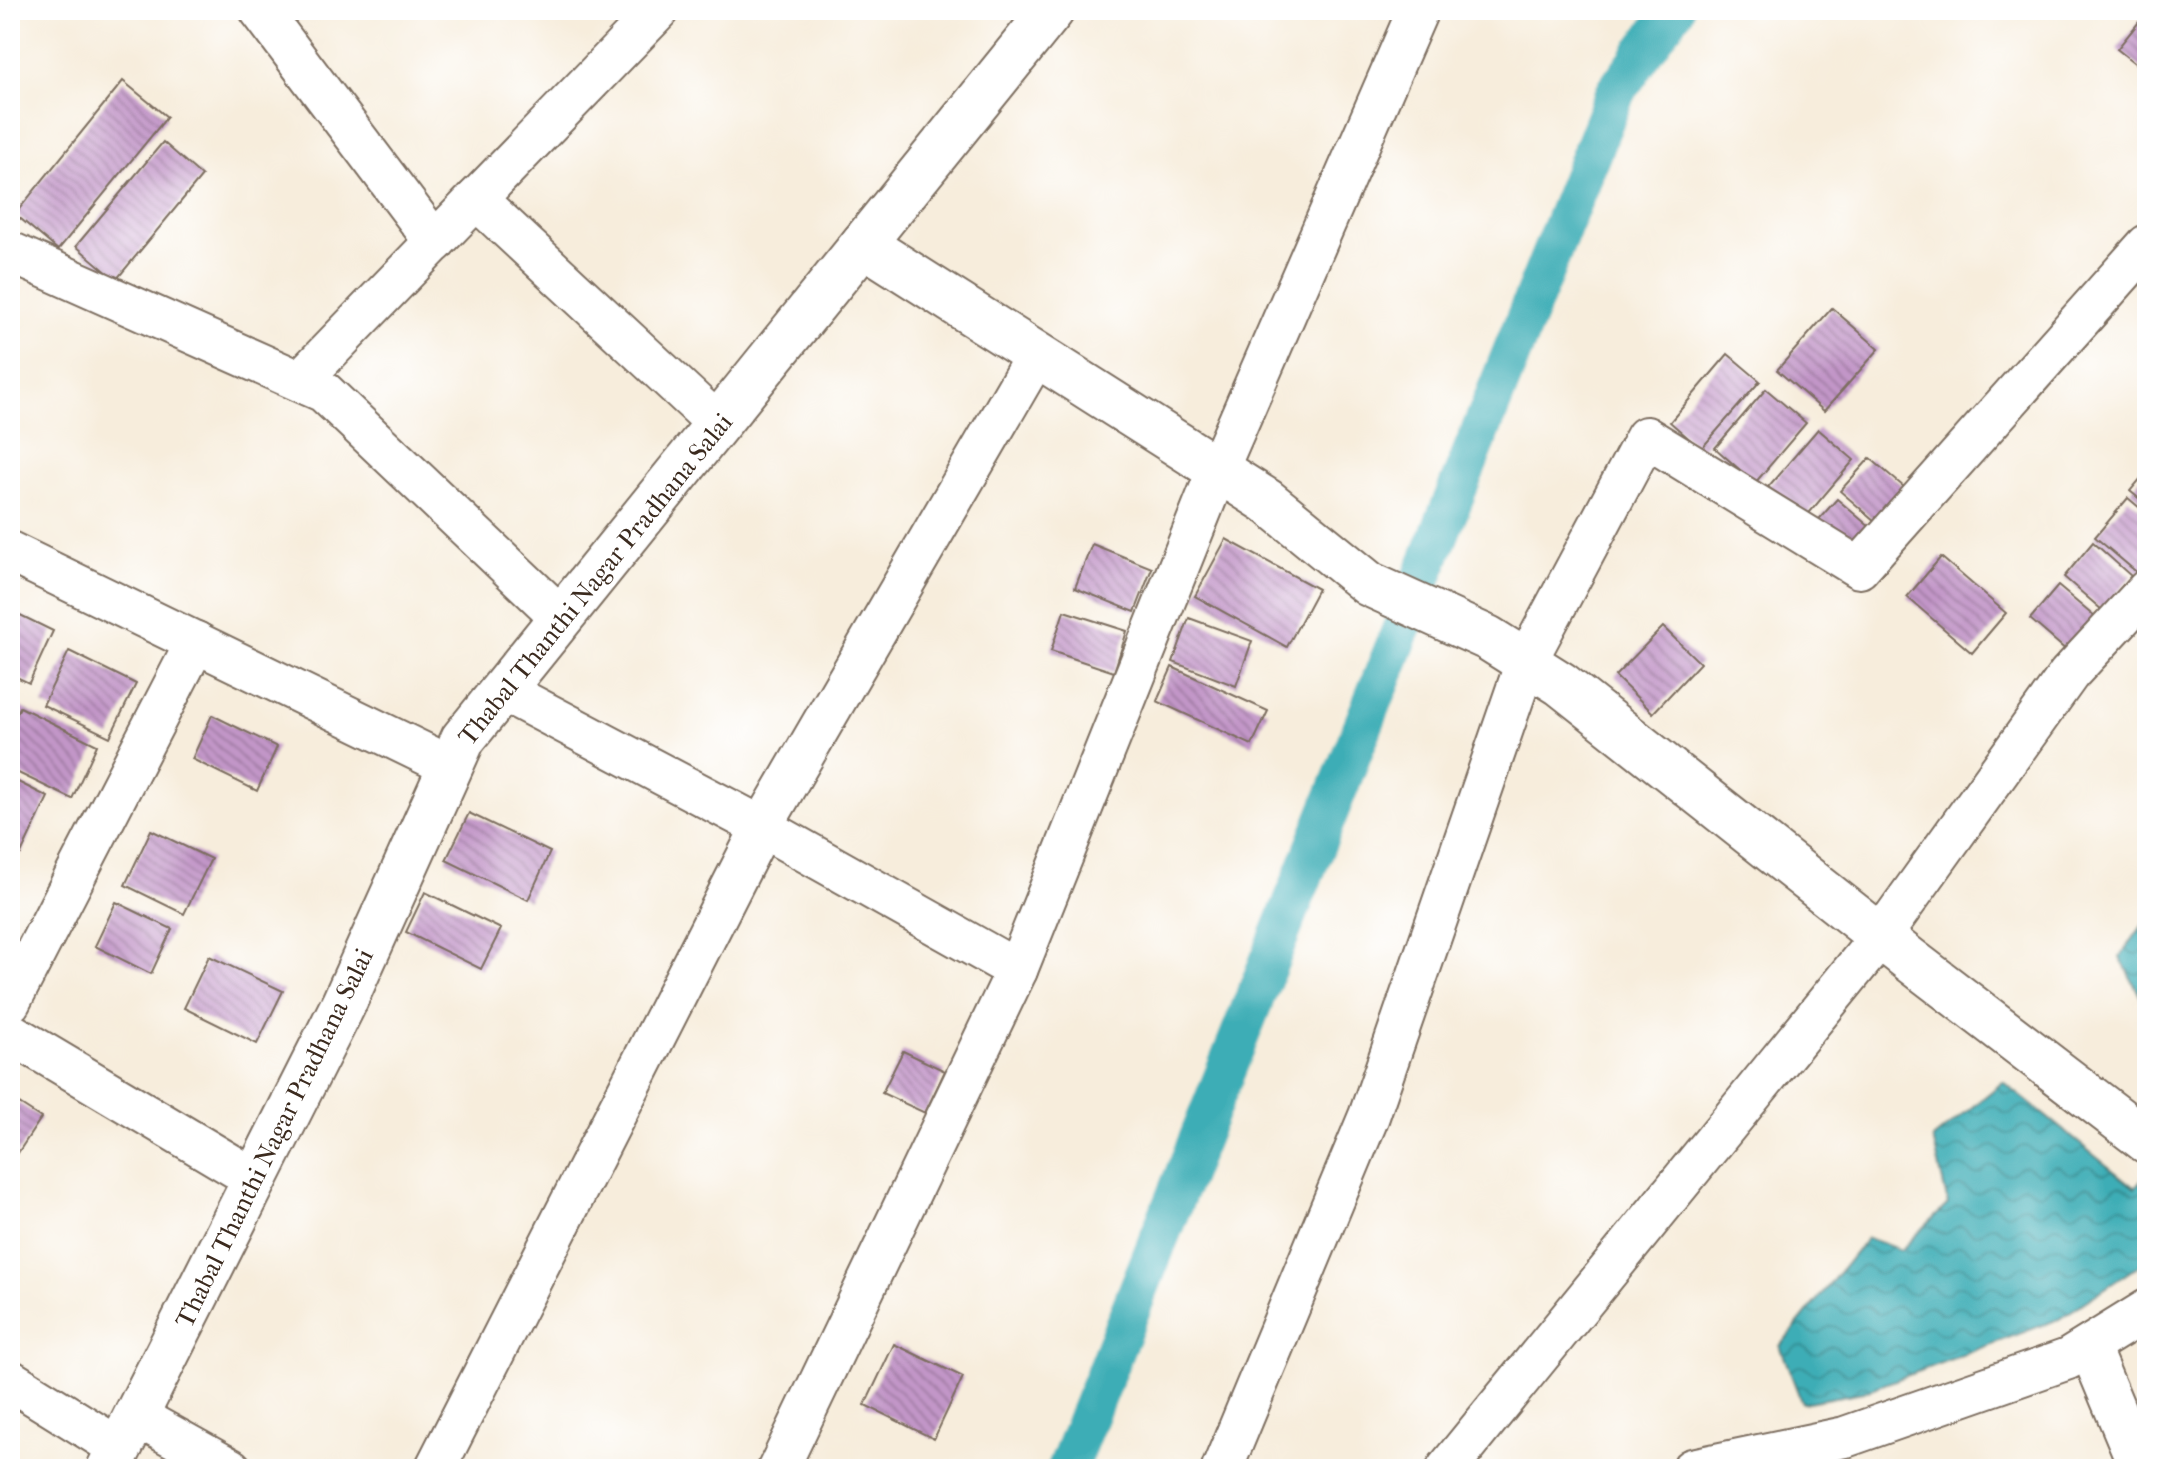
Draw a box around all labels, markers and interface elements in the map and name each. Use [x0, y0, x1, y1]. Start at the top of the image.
street label: Thabal Thanthi Nagar Pradhana Salai [452, 407, 739, 752]
street label: Thabal Thanthi Nagar Pradhana Salai [169, 943, 380, 1333]

